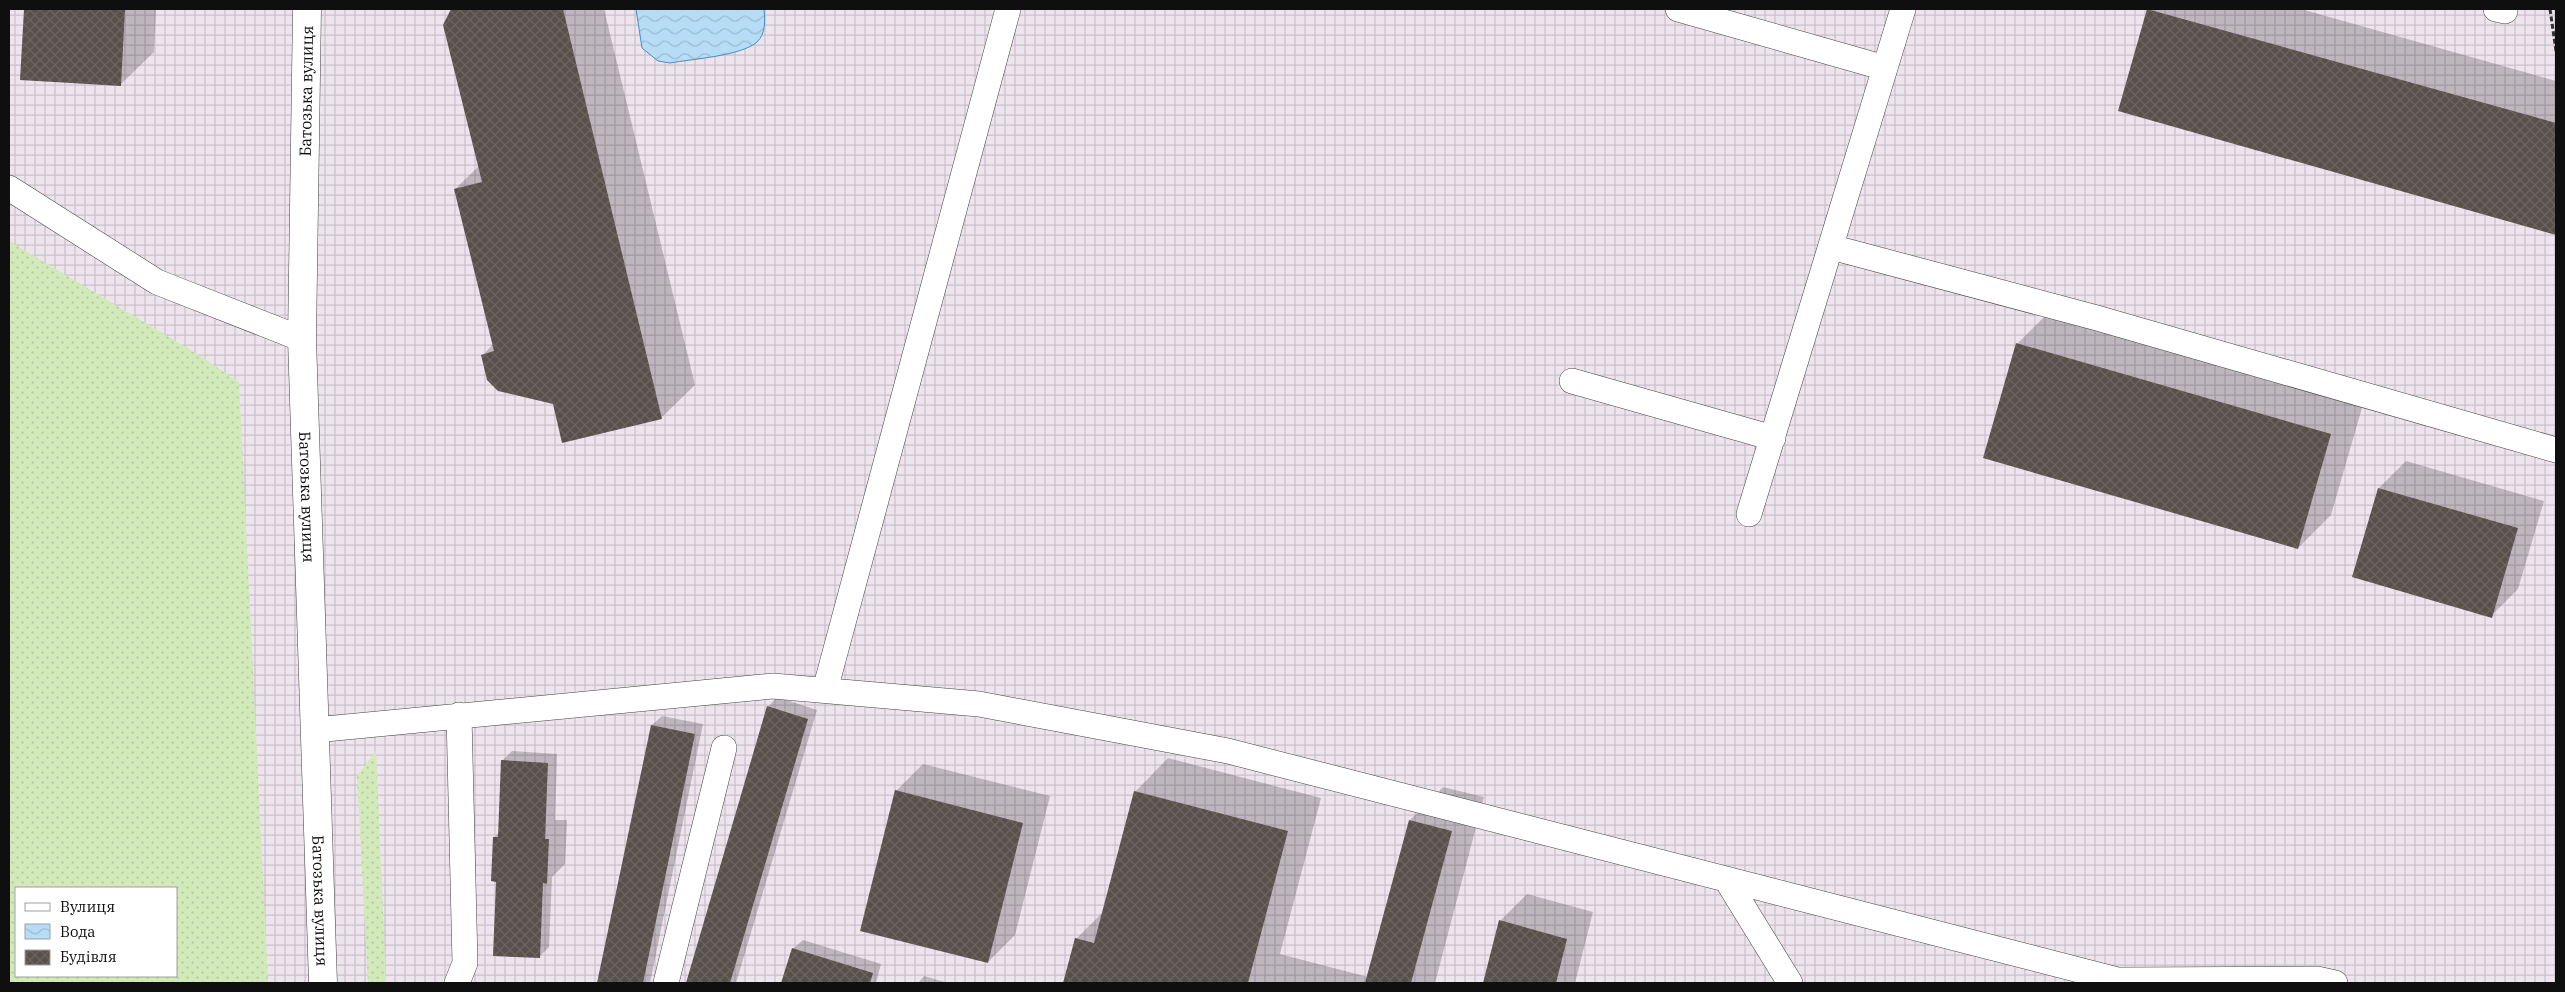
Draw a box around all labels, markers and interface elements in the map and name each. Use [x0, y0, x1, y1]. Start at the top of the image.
street label: Батозька вулиця [295, 25, 317, 157]
street label: Батозька вулиця [295, 431, 319, 563]
street label: Батозька вулиця [308, 835, 332, 967]
legend [15, 887, 178, 977]
text: Вулиця [60, 897, 115, 916]
text: Вода [60, 922, 96, 941]
text: Будівля [60, 947, 117, 966]

